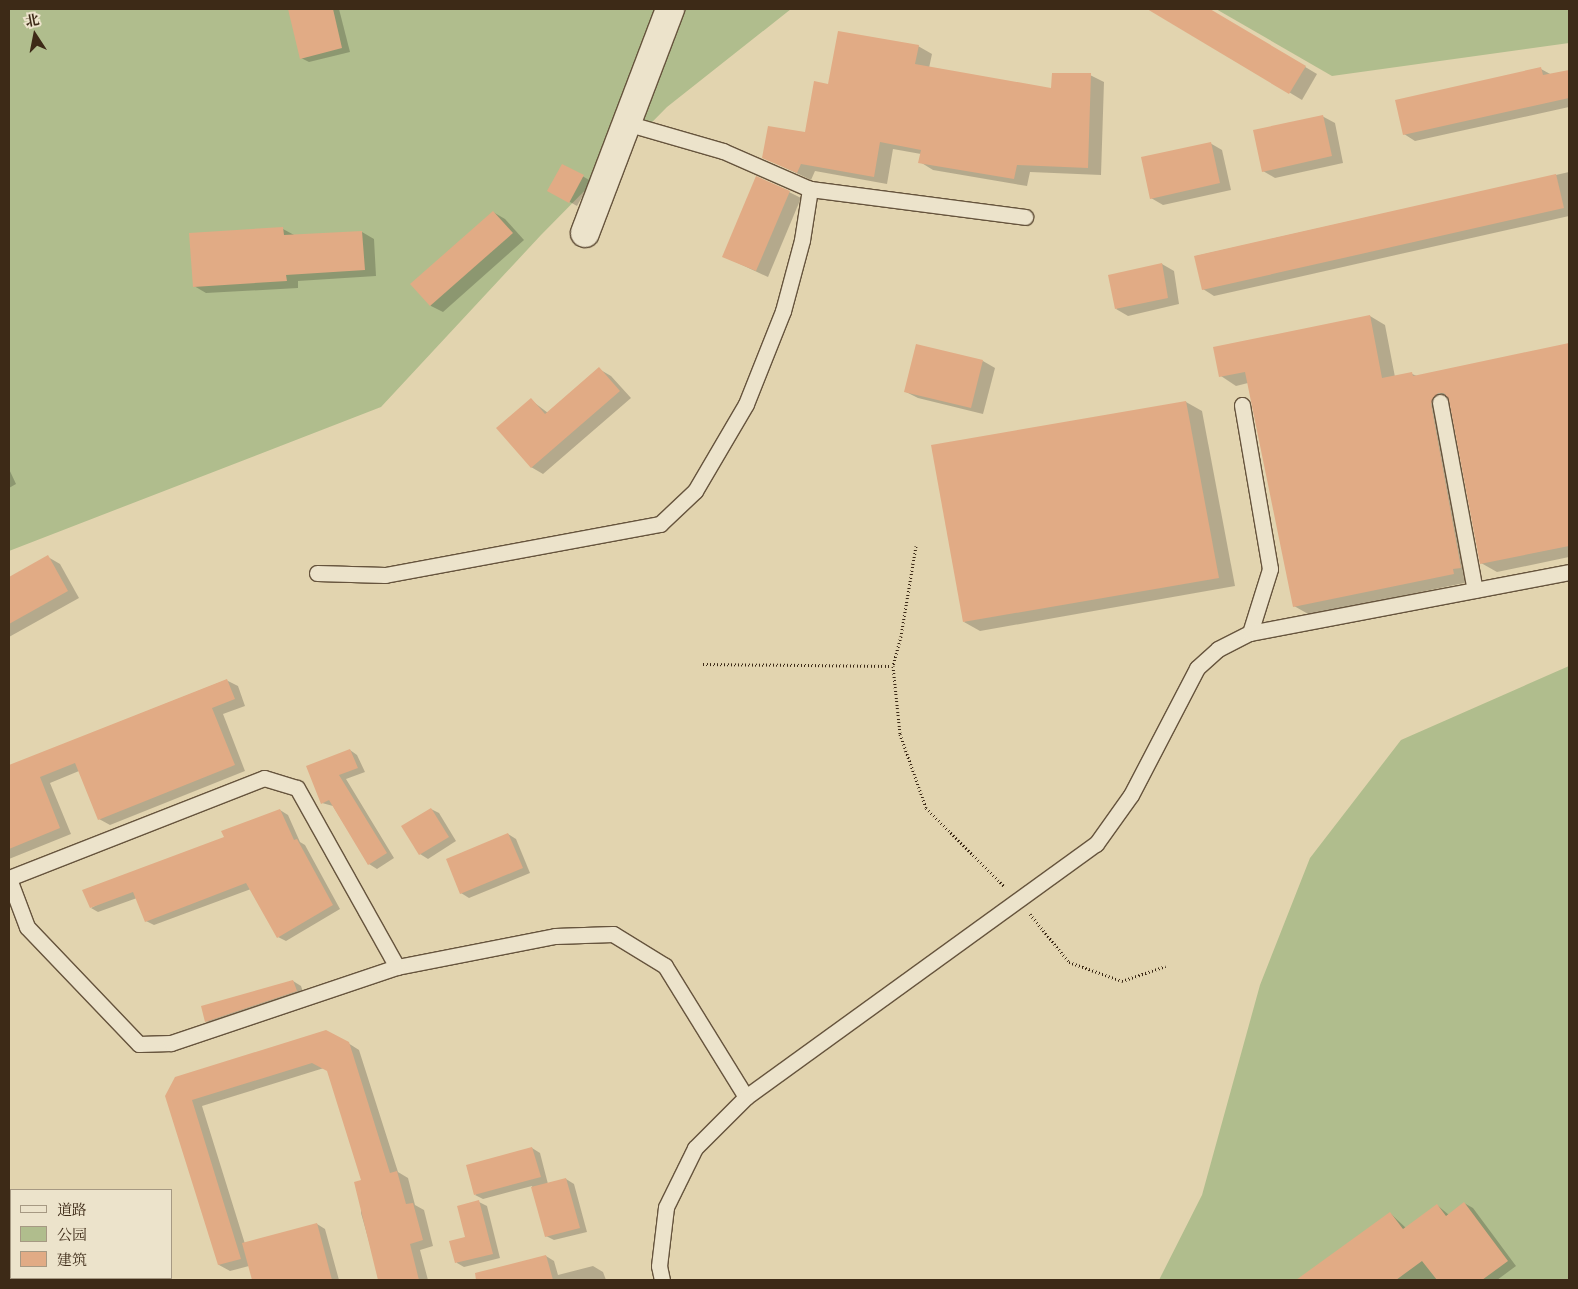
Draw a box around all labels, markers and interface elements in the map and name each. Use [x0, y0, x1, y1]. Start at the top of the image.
north arrow [10, 10, 60, 60]
text: 北 [24, 10, 41, 30]
legend [10, 1189, 172, 1279]
text: 道路 [57, 1200, 87, 1219]
text: 公园 [57, 1225, 87, 1244]
text: 建筑 [57, 1250, 87, 1269]

